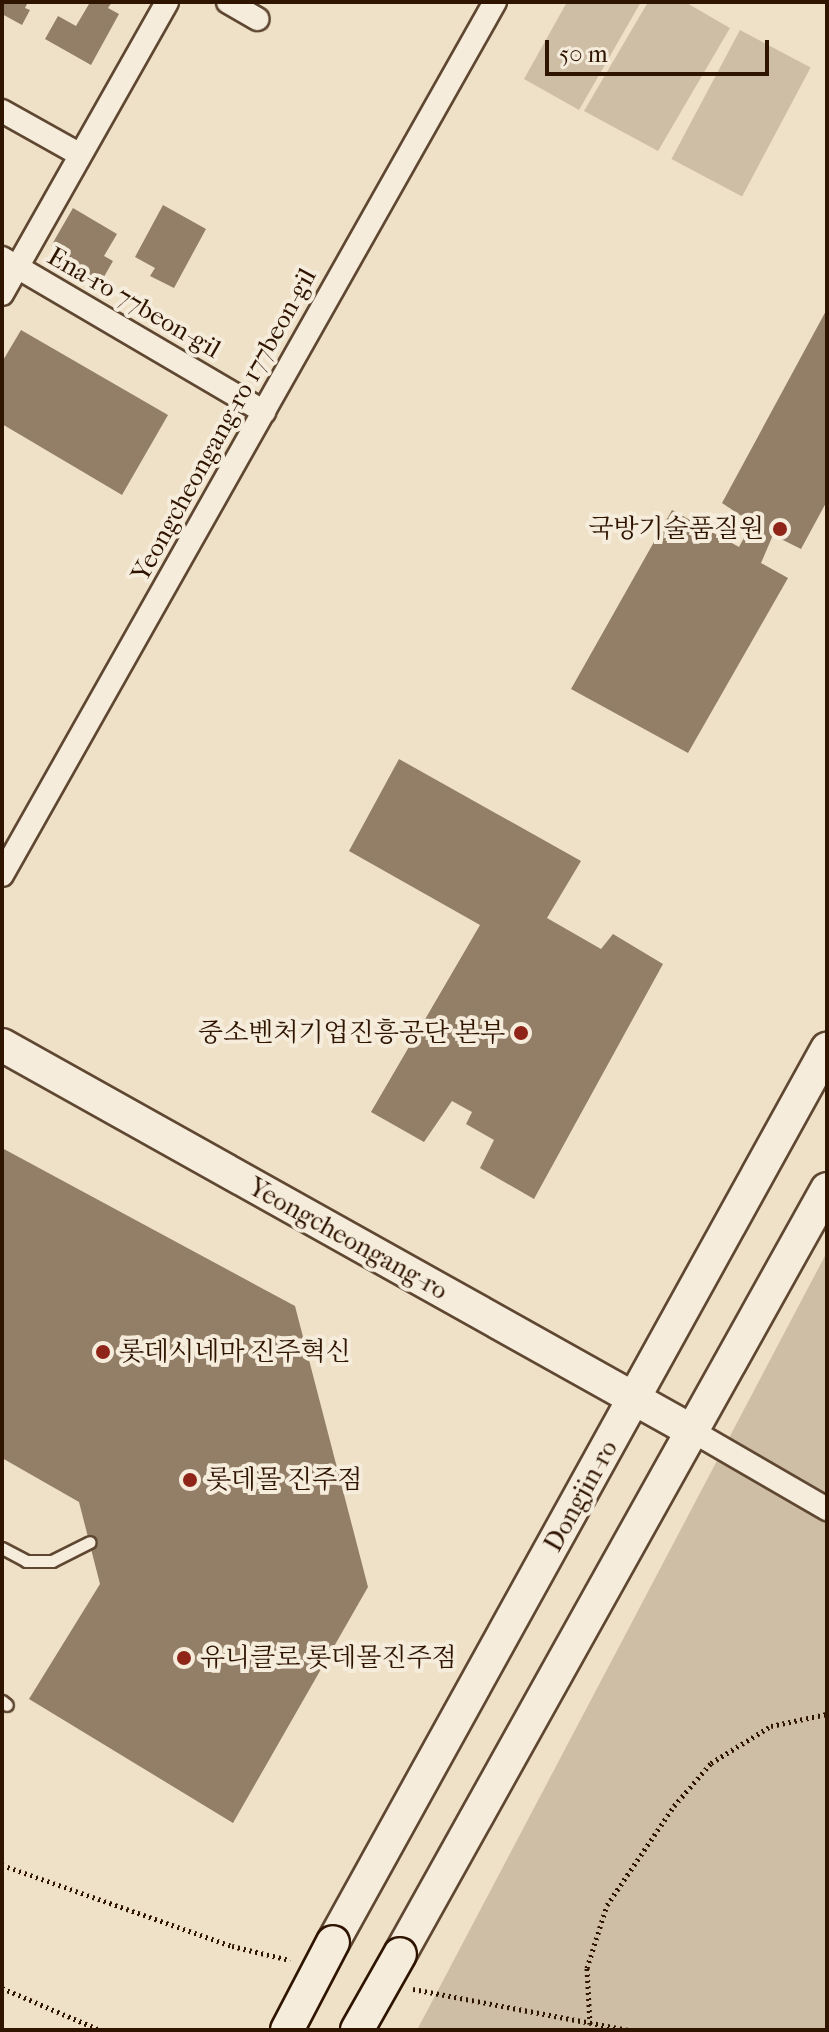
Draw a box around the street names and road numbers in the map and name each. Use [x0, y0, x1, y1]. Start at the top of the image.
street label: Ena-ro 77beon-gil [42, 241, 226, 365]
street label: Yeongcheongang-ro 177beon-gil [125, 263, 323, 587]
street label: Yeongcheongang-ro [243, 1171, 453, 1307]
street label: Dongjin-ro [538, 1435, 624, 1557]

